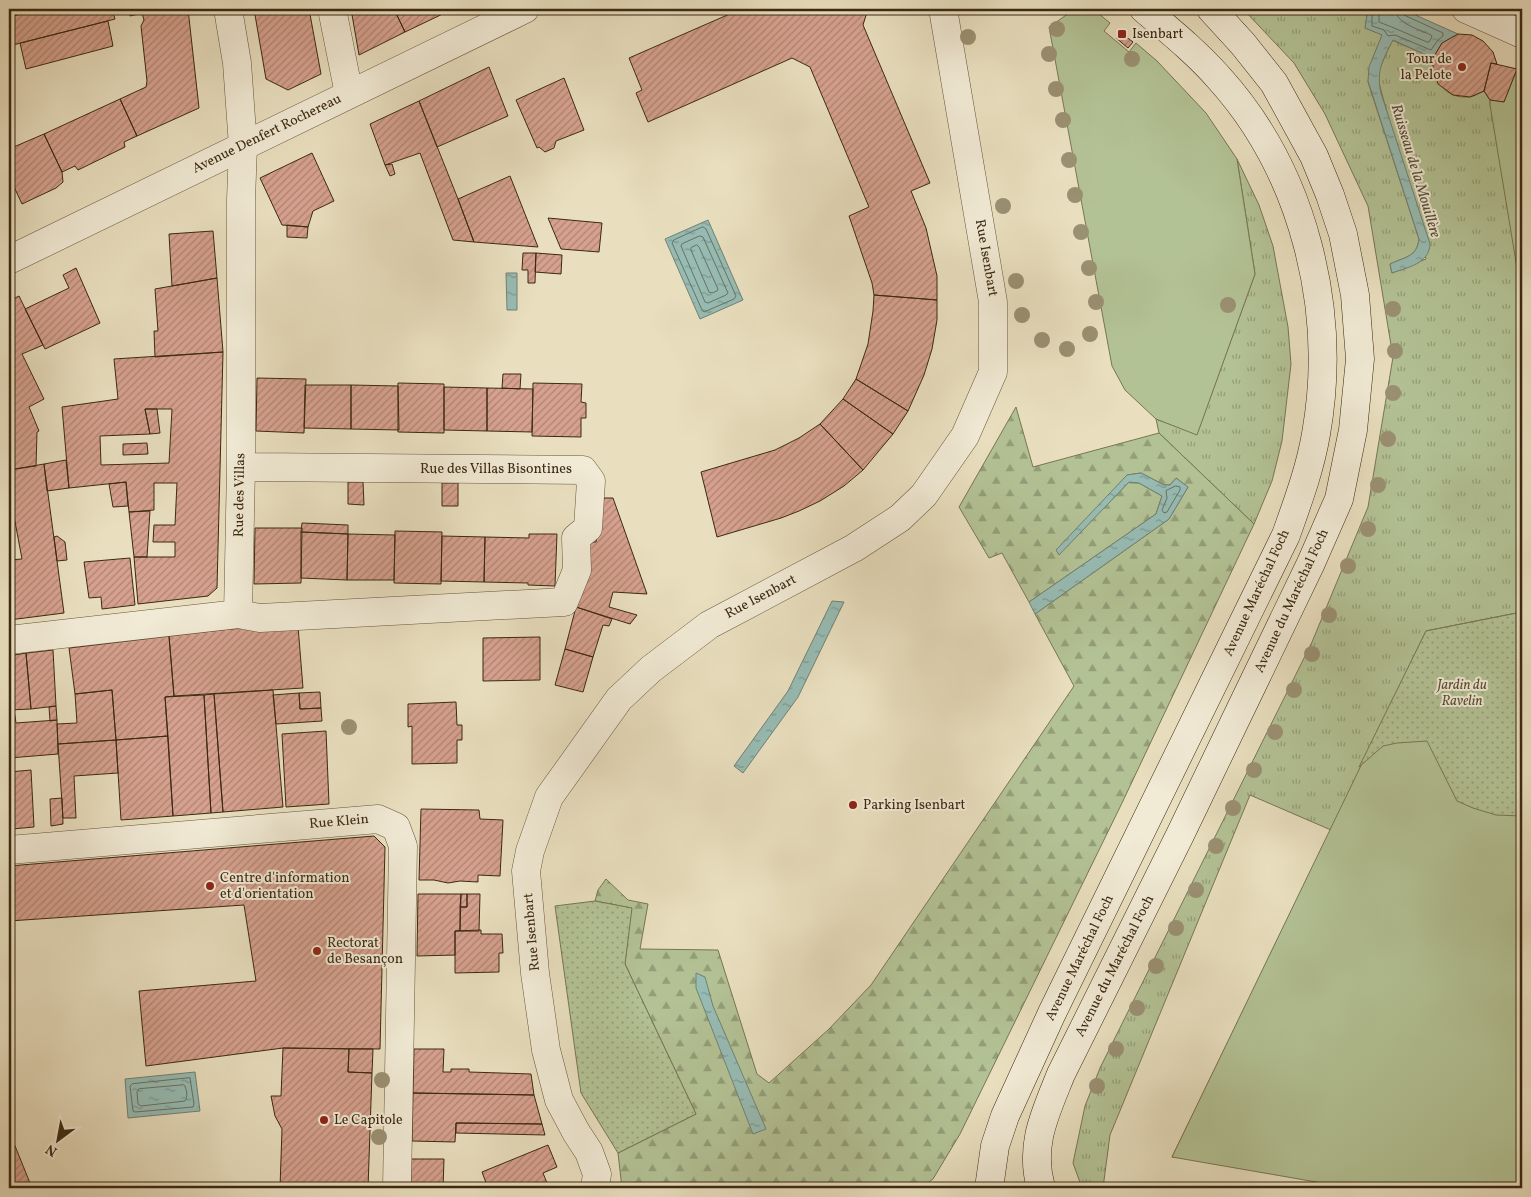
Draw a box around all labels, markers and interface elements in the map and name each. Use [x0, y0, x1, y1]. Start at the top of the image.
place label: Isenbart [1132, 25, 1183, 44]
marker: Isenbart [1116, 28, 1128, 40]
place label: Tour de la Pelote [1401, 50, 1452, 85]
marker: Tour de la Pelote [1456, 61, 1468, 73]
street label: Avenue Denfert Rochereau [189, 90, 345, 178]
water label: Ruisseau de la Mouillère [1385, 102, 1445, 241]
street label: Rue Isenbart [970, 218, 1002, 298]
street label: Rue des Villas [230, 453, 250, 537]
street label: Rue des Villas Bisontines [420, 460, 572, 479]
street label: Avenue Maréchal Foch [1219, 526, 1295, 660]
street label: Avenue du Maréchal Foch [1250, 526, 1334, 676]
street label: Rue Isenbart [722, 570, 800, 624]
park label: Jardin du Ravelin [1435, 676, 1487, 711]
place label: Parking Isenbart [863, 796, 966, 815]
marker: Parking Isenbart [847, 799, 859, 811]
street label: Rue Klein [308, 810, 370, 834]
place label: Centre d'information et d'orientation [220, 869, 350, 904]
marker: Centre d'information et d'orientation [204, 880, 216, 892]
street label: Rue Isenbart [519, 892, 545, 972]
street label: Avenue Maréchal Foch [1041, 892, 1119, 1024]
street label: Avenue du Maréchal Foch [1071, 892, 1159, 1040]
place label: Rectorat de Besançon [327, 934, 403, 969]
marker: Rectorat de Besançon [311, 945, 323, 957]
place label: Le Capitole [334, 1111, 403, 1130]
north arrow [32, 1114, 82, 1164]
marker: Le Capitole [318, 1114, 330, 1126]
text: N [43, 1139, 61, 1161]

